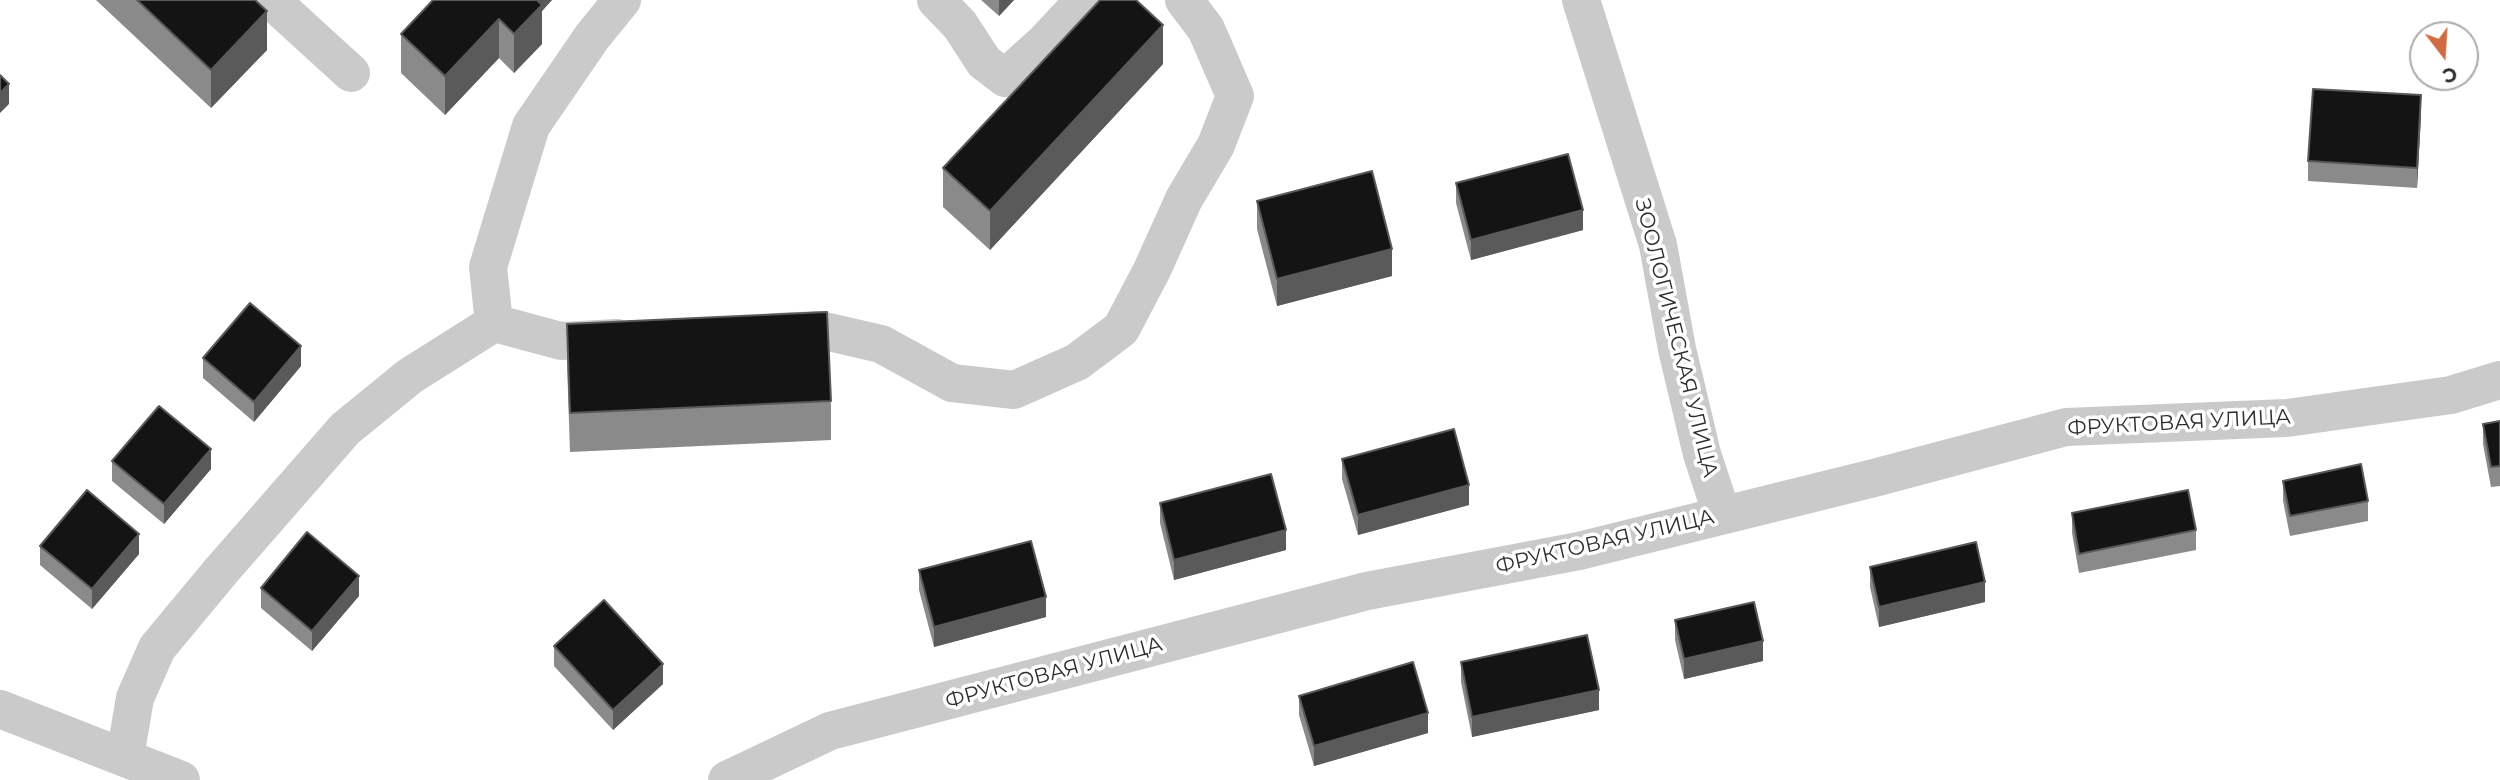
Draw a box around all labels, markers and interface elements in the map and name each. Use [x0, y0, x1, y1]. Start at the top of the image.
north arrow [2409, 21, 2479, 91]
text: С [2440, 62, 2460, 88]
street label: ЗООЛОГИЧЕСКАЯ УЛИЦА [1629, 196, 1723, 480]
street label: ФРУКТОВАЯ УЛИЦА [2067, 405, 2291, 441]
street label: ФРУКТОВАЯ УЛИЦА [1493, 505, 1717, 579]
street label: ФРУКТОВАЯ УЛИЦА [943, 632, 1165, 714]

